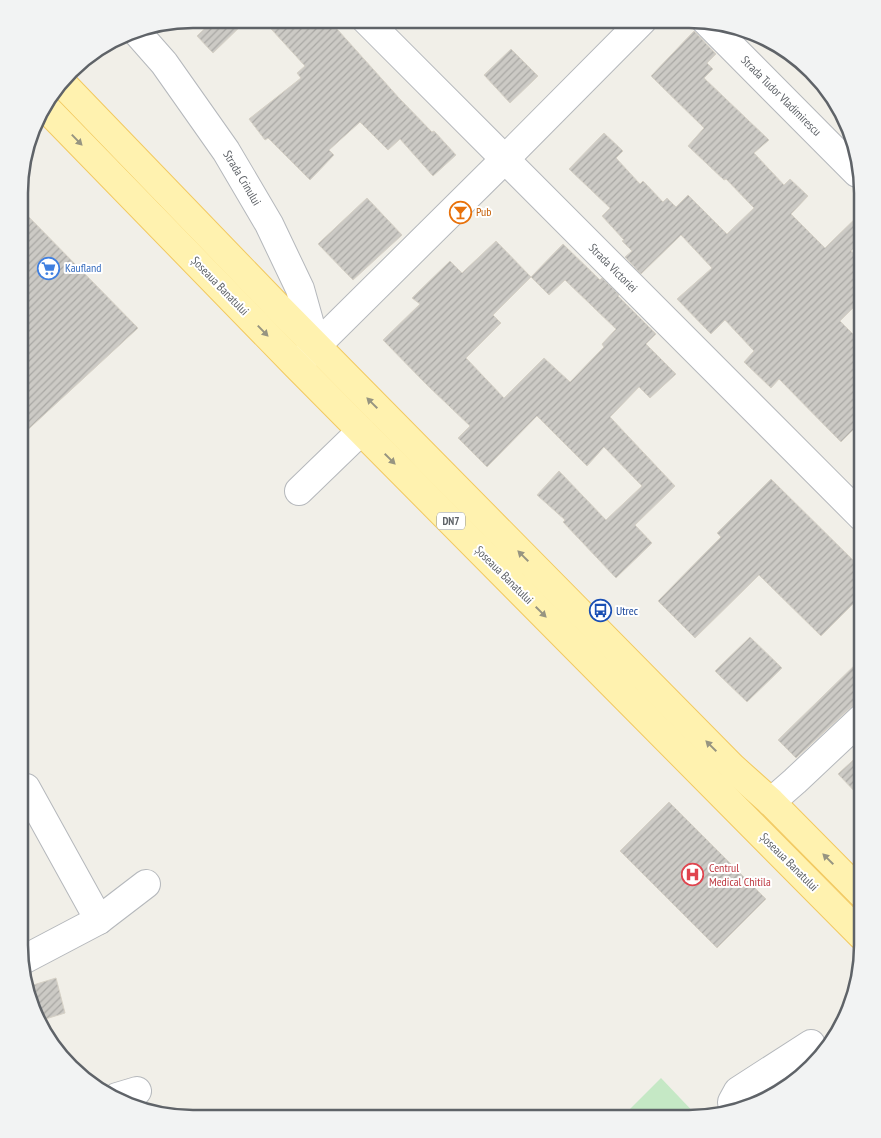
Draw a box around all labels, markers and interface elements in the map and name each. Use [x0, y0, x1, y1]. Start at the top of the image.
street label: Strada Tudor Vladimirescu [738, 52, 825, 139]
one-way arrow [71, 133, 83, 145]
street label: Strada Crinului [220, 148, 265, 208]
bar icon: Pub [448, 200, 472, 224]
place label: Pub [476, 204, 492, 219]
street label: Strada Victoriei [586, 240, 641, 295]
street label: Șoseaua Banatului [188, 253, 252, 318]
supermarket icon: Kaufland [37, 256, 61, 280]
place label: Kaufland [65, 260, 102, 275]
one-way arrow [257, 325, 269, 337]
one-way arrow [366, 397, 378, 409]
one-way arrow [384, 453, 396, 465]
road number: DN7 [437, 512, 465, 530]
street label: Șoseaua Banatului [472, 542, 537, 607]
one-way arrow [517, 550, 529, 562]
bus stop icon: Utrec [588, 599, 612, 623]
place label: Utrec [616, 603, 639, 618]
one-way arrow [535, 606, 547, 618]
one-way arrow [705, 740, 717, 752]
street label: Șoseaua Banatului [757, 829, 822, 894]
one-way arrow [822, 854, 834, 866]
place label: Centrul Medical Chitila [709, 860, 771, 889]
hospital icon: Centrul Medical Chitila [681, 863, 705, 887]

